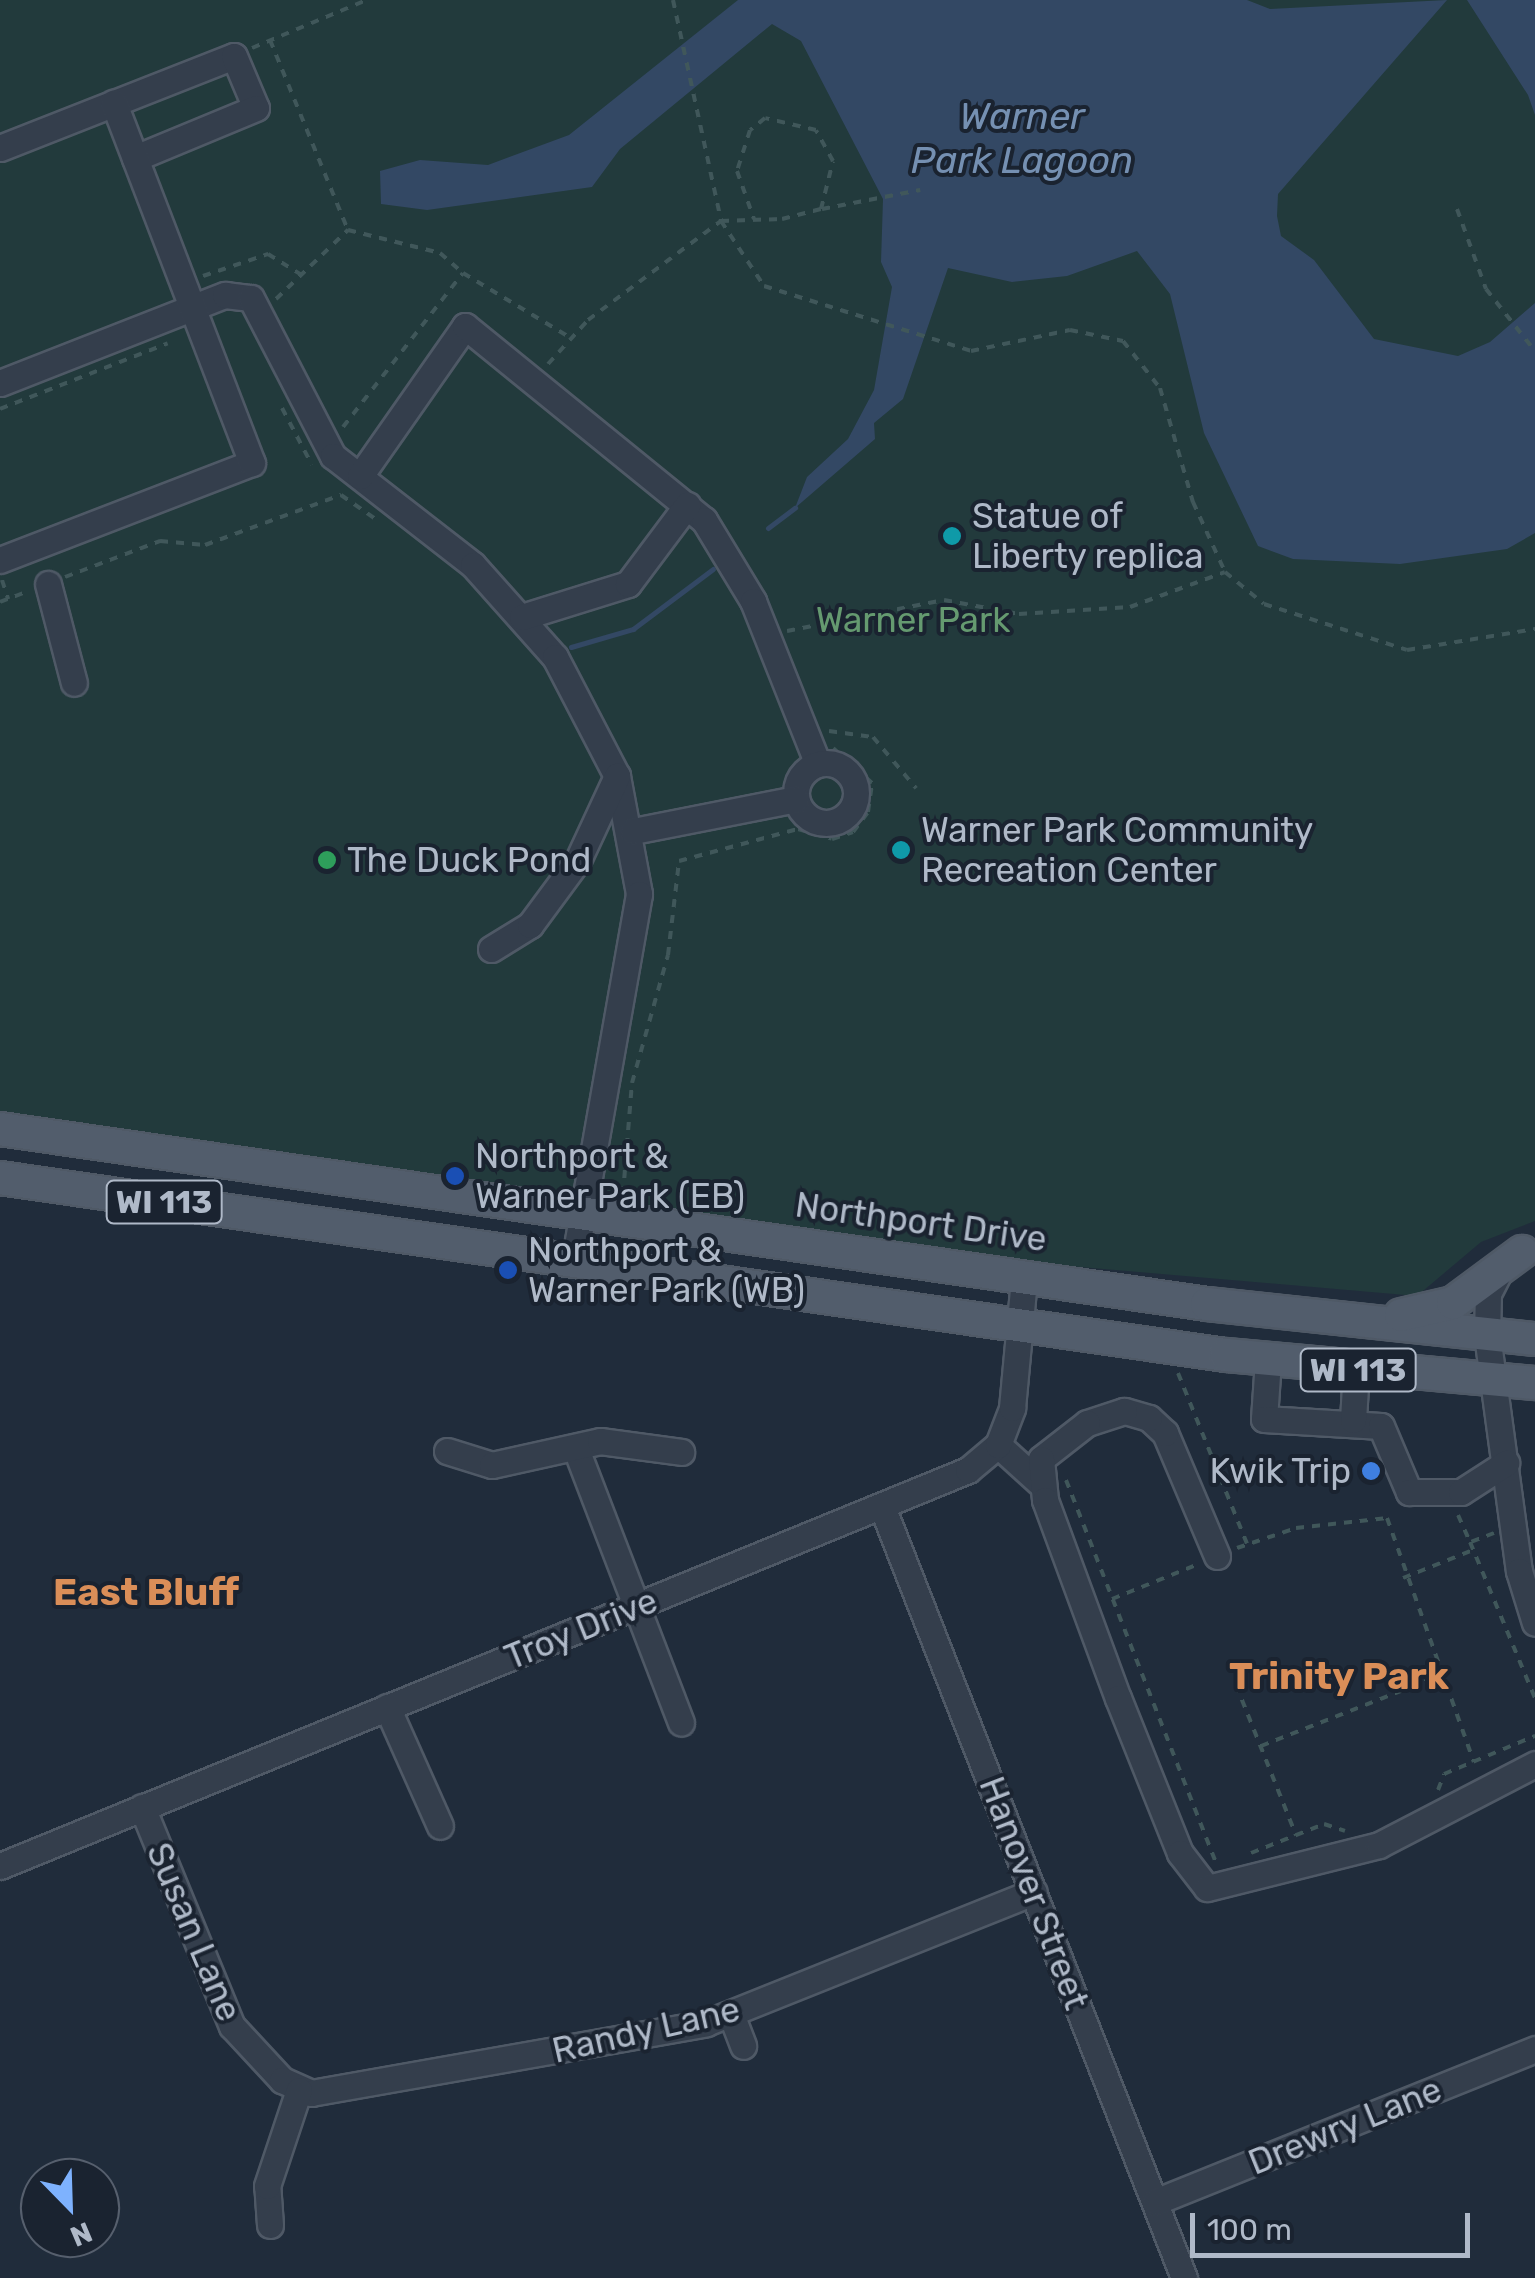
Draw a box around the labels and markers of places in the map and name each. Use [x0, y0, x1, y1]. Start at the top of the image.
place label: Statue of Liberty replica [972, 495, 1205, 577]
marker: Statue of Liberty replica [941, 525, 963, 547]
place label: Warner Park Community Recreation Center [921, 809, 1314, 891]
place label: The Duck Pond [347, 839, 592, 881]
marker: Warner Park Community Recreation Center [890, 839, 912, 861]
marker: The Duck Pond [316, 849, 338, 871]
place label: Northport & Warner Park (EB) [475, 1135, 746, 1217]
marker: Northport & Warner Park (EB) [444, 1165, 466, 1187]
place label: Northport & Warner Park (WB) [528, 1229, 806, 1311]
marker: Northport & Warner Park (WB) [497, 1259, 519, 1281]
place label: Kwik Trip [1208, 1450, 1351, 1492]
marker: Kwik Trip [1360, 1460, 1382, 1482]

